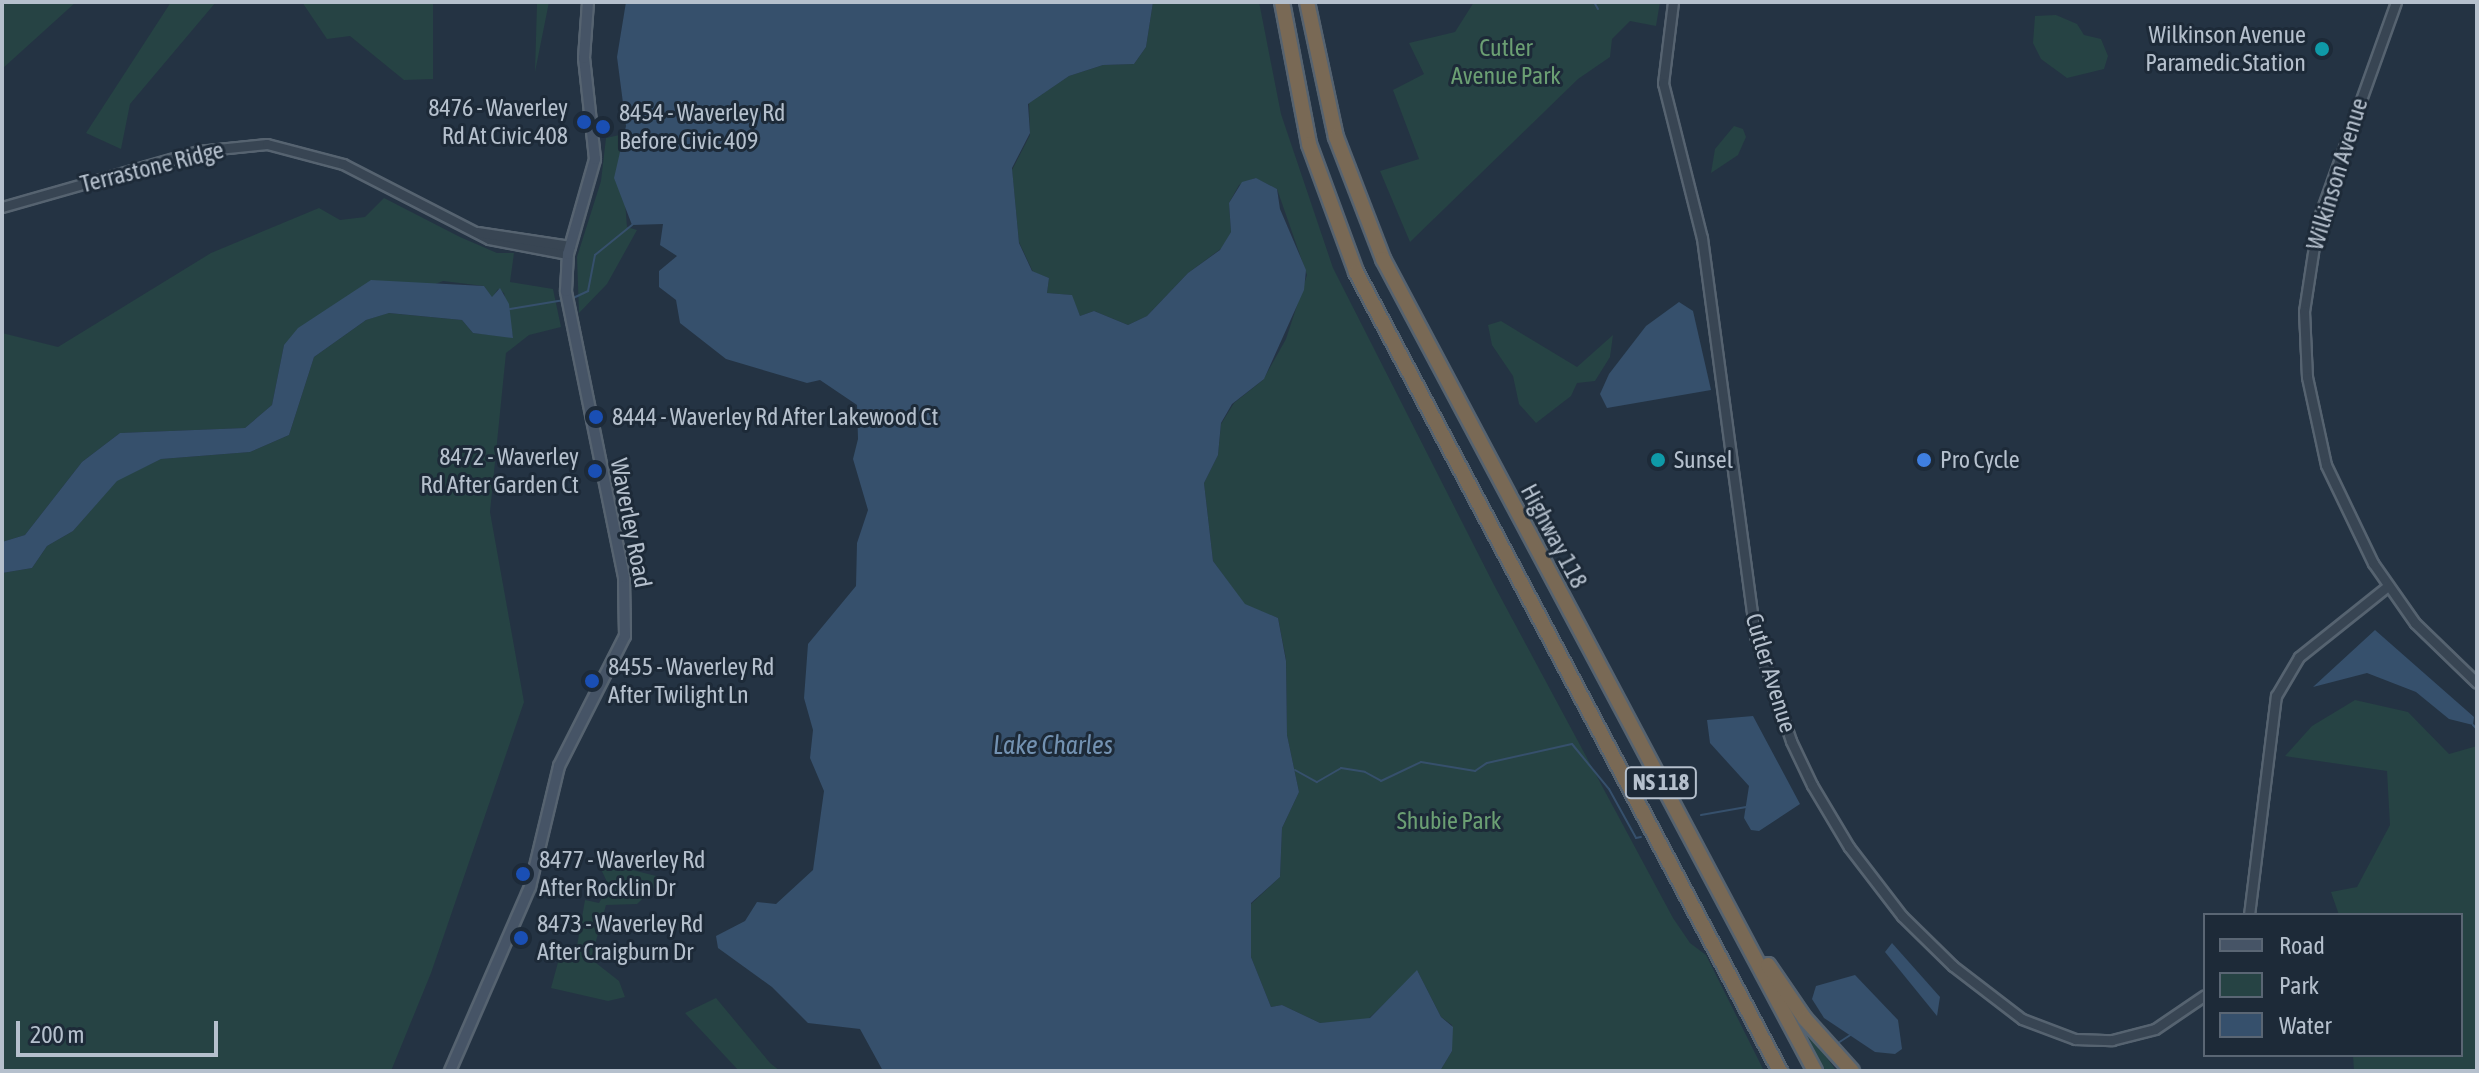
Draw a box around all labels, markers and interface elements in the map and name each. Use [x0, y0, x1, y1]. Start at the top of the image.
place label: Wilkinson Avenue Paramedic Station [2145, 21, 2306, 77]
park label: Cutler Avenue Park [1451, 34, 1561, 90]
marker: Wilkinson Avenue Paramedic Station [2313, 40, 2331, 58]
place label: 8476 - Waverley Rd At Civic 408 [428, 94, 568, 150]
street label: Wilkinson Avenue [2300, 95, 2374, 253]
place label: 8454 - Waverley Rd Before Civic 409 [619, 99, 785, 155]
marker: 8476 - Waverley Rd At Civic 408 [575, 113, 593, 131]
marker: 8454 - Waverley Rd Before Civic 409 [594, 118, 612, 136]
street label: Terrastone Ridge [77, 135, 227, 199]
place label: 8444 - Waverley Rd After Lakewood Ct [612, 403, 938, 431]
marker: 8444 - Waverley Rd After Lakewood Ct [587, 408, 605, 426]
place label: 8472 - Waverley Rd After Garden Ct [420, 443, 579, 499]
place label: Sunsel [1674, 446, 1733, 474]
place label: Pro Cycle [1940, 446, 2020, 474]
marker: Sunsel [1649, 451, 1667, 469]
marker: Pro Cycle [1915, 451, 1933, 469]
street label: Waverley Road [604, 456, 658, 590]
marker: 8472 - Waverley Rd After Garden Ct [586, 462, 604, 480]
street label: Highway 118 [1515, 479, 1593, 593]
street label: Cutler Avenue [1739, 610, 1803, 736]
place label: 8455 - Waverley Rd After Twilight Ln [608, 653, 774, 709]
marker: 8455 - Waverley Rd After Twilight Ln [583, 672, 601, 690]
water label: Lake Charles [993, 730, 1113, 762]
road number: NS 118 [1623, 765, 1699, 801]
park label: Shubie Park [1397, 807, 1501, 835]
place label: 8477 - Waverley Rd After Rocklin Dr [539, 846, 705, 902]
marker: 8477 - Waverley Rd After Rocklin Dr [514, 865, 532, 883]
place label: 8473 - Waverley Rd After Craigburn Dr [537, 910, 703, 966]
legend [2203, 913, 2463, 1057]
marker: 8473 - Waverley Rd After Craigburn Dr [512, 929, 530, 947]
text: Road [2279, 932, 2325, 959]
text: Park [2279, 972, 2319, 999]
scale bar [20, 1005, 222, 1055]
text: Water [2279, 1012, 2332, 1039]
text: 200 m [30, 1021, 84, 1048]

